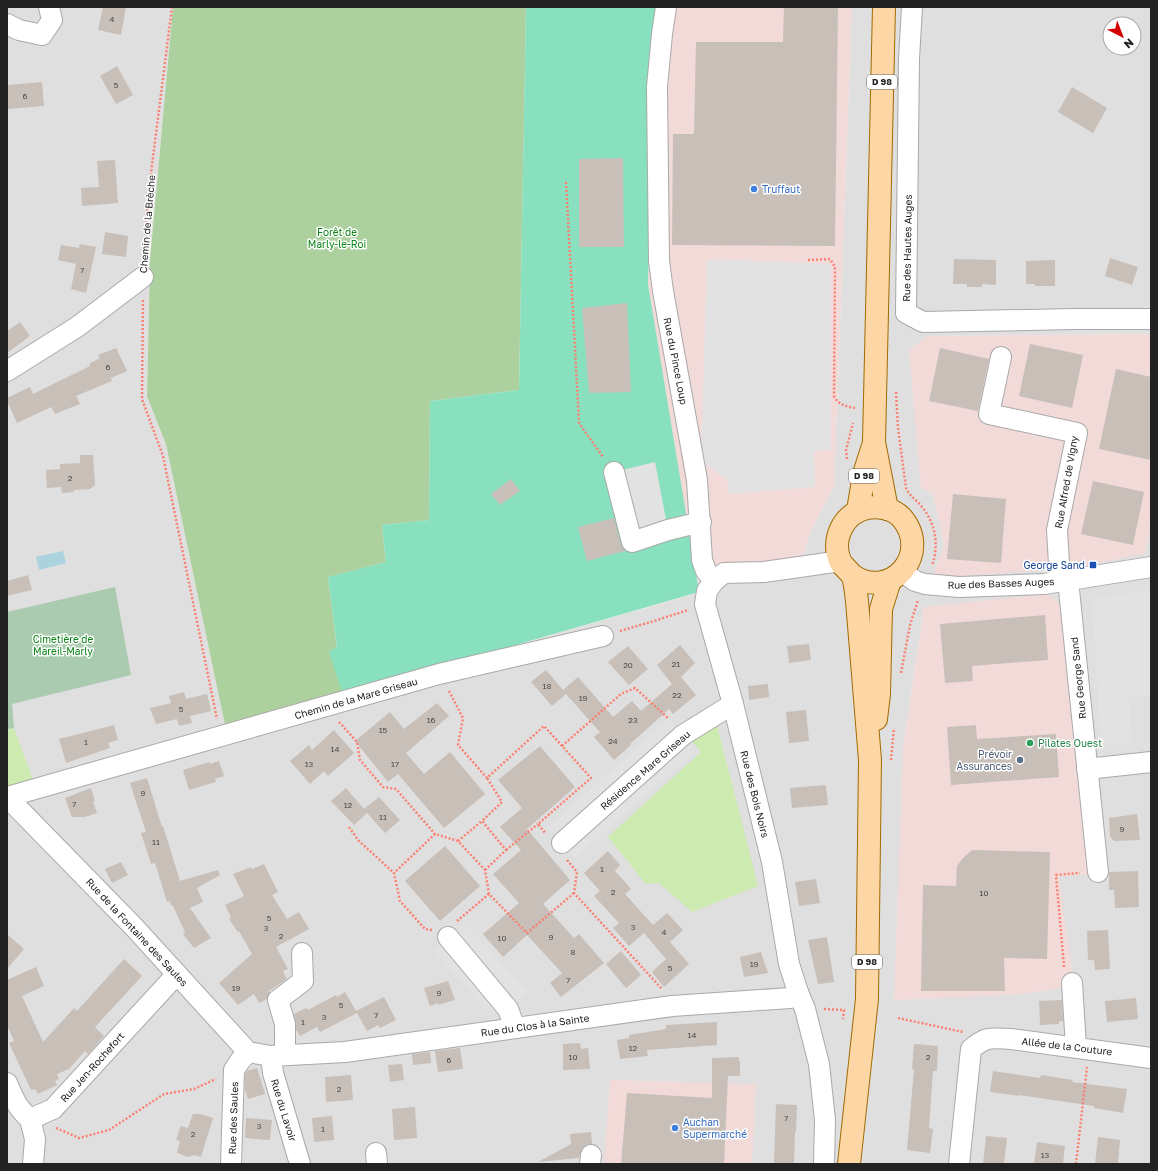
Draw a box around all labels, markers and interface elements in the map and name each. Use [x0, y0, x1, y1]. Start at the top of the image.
house number: 4 [110, 14, 115, 24]
north arrow [1102, 16, 1142, 56]
text: N [1122, 36, 1136, 51]
road number: D 98 [867, 75, 897, 89]
house number: 5 [114, 80, 119, 90]
house number: 6 [23, 91, 28, 101]
street label: Chemin de la Brèche [137, 174, 157, 274]
place label: Truffaut [762, 183, 800, 195]
marker: Truffaut [749, 184, 759, 194]
street label: Rue des Hautes Auges [900, 194, 914, 302]
park label: Forêt de Marly-le-Roi [308, 226, 366, 250]
house number: 7 [80, 265, 84, 275]
street label: Rue du Pince Loup [662, 316, 690, 406]
house number: 6 [106, 362, 111, 372]
street label: Rue Alfred de Vigny [1052, 434, 1080, 529]
road number: D 98 [849, 469, 879, 483]
house number: 2 [68, 473, 73, 483]
place label: George Sand [1024, 559, 1085, 571]
marker: George Sand [1088, 560, 1098, 570]
street label: Rue des Basses Auges [947, 575, 1055, 591]
park label: Cimetière de Mareil-Marly [33, 633, 94, 657]
street label: Rue George Sand [1068, 636, 1088, 720]
house number: 21 [672, 659, 680, 669]
house number: 20 [623, 660, 633, 670]
street label: Chemin de la Mare Griseau [293, 675, 419, 721]
house number: 18 [543, 681, 551, 691]
house number: 22 [672, 690, 682, 700]
house number: 19 [579, 693, 588, 703]
house number: 5 [179, 704, 184, 714]
house number: 16 [427, 715, 436, 725]
house number: 23 [628, 715, 638, 725]
house number: 15 [379, 725, 388, 735]
street label: Résidence Mare Griseau [598, 728, 692, 812]
house number: 24 [608, 736, 618, 746]
house number: 1 [84, 737, 88, 747]
place label: Pilates Ouest [1038, 737, 1102, 749]
marker: Pilates Ouest [1025, 738, 1035, 748]
house number: 14 [331, 744, 339, 754]
place label: Prévoir Assurances [957, 748, 1012, 772]
street label: Rue des Bois Noirs [738, 749, 772, 839]
marker: Prévoir Assurances [1015, 755, 1025, 765]
house number: 13 [305, 759, 314, 769]
house number: 17 [391, 759, 399, 769]
house number: 9 [141, 788, 146, 798]
house number: 7 [72, 799, 76, 809]
house number: 12 [344, 800, 353, 810]
house number: 11 [379, 812, 387, 822]
house number: 9 [1120, 824, 1125, 834]
house number: 11 [152, 837, 160, 847]
house number: 1 [600, 864, 604, 874]
street label: Rue de la Fontaine des Saules [84, 875, 190, 989]
house number: 2 [611, 887, 616, 897]
house number: 10 [980, 888, 988, 898]
house number: 5 [267, 913, 272, 923]
house number: 3 [631, 922, 636, 932]
house number: 3 [264, 923, 269, 933]
house number: 4 [662, 927, 667, 937]
house number: 2 [279, 931, 284, 941]
house number: 9 [549, 932, 554, 942]
house number: 10 [498, 933, 506, 943]
house number: 8 [571, 947, 576, 957]
road number: D 98 [852, 955, 882, 969]
house number: 19 [750, 959, 759, 969]
house number: 5 [668, 963, 673, 973]
house number: 7 [566, 975, 570, 985]
house number: 19 [232, 983, 241, 993]
house number: 9 [437, 988, 442, 998]
house number: 5 [339, 1000, 344, 1010]
house number: 7 [374, 1010, 378, 1020]
street label: Rue du Clos à la Sainte [480, 1011, 590, 1039]
house number: 3 [322, 1012, 327, 1022]
house number: 1 [301, 1017, 305, 1027]
street label: Rue Jen-Rochefort [57, 1030, 127, 1104]
house number: 14 [688, 1030, 696, 1040]
street label: Allée de la Couture [1021, 1034, 1113, 1058]
house number: 12 [629, 1043, 638, 1053]
house number: 10 [569, 1052, 577, 1062]
house number: 2 [926, 1052, 931, 1062]
house number: 6 [447, 1055, 452, 1065]
street label: Rue du Lavoir [269, 1077, 299, 1143]
street label: Rue des Saules [226, 1081, 240, 1155]
house number: 2 [337, 1084, 342, 1094]
house number: 7 [784, 1113, 788, 1123]
place label: Auchan Supermarché [683, 1116, 747, 1140]
house number: 3 [257, 1121, 262, 1131]
marker: Auchan Supermarché [670, 1123, 680, 1133]
house number: 1 [321, 1124, 325, 1134]
house number: 2 [191, 1129, 196, 1139]
house number: 13 [1041, 1150, 1050, 1160]

